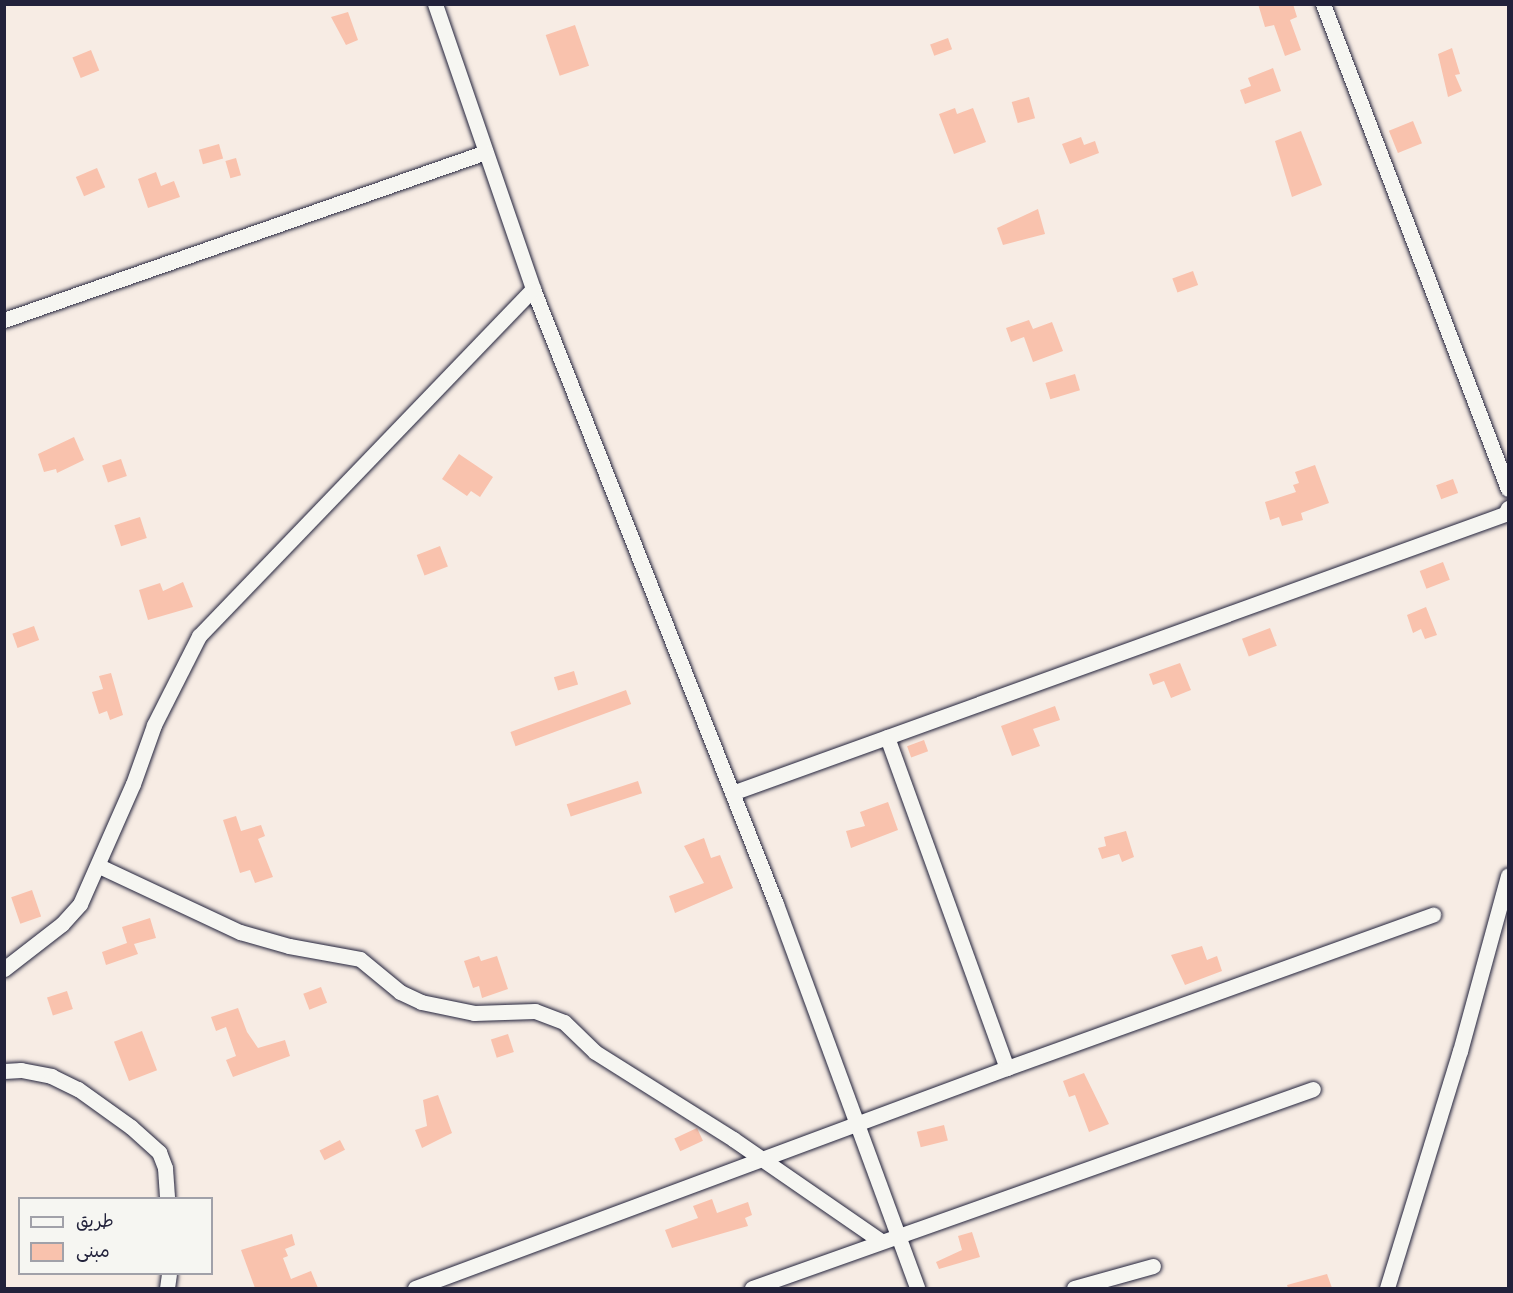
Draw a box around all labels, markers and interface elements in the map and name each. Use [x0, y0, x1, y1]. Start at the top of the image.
legend [18, 1197, 213, 1275]
text: طريق [76, 1209, 114, 1232]
text: مبنى [76, 1239, 110, 1262]

